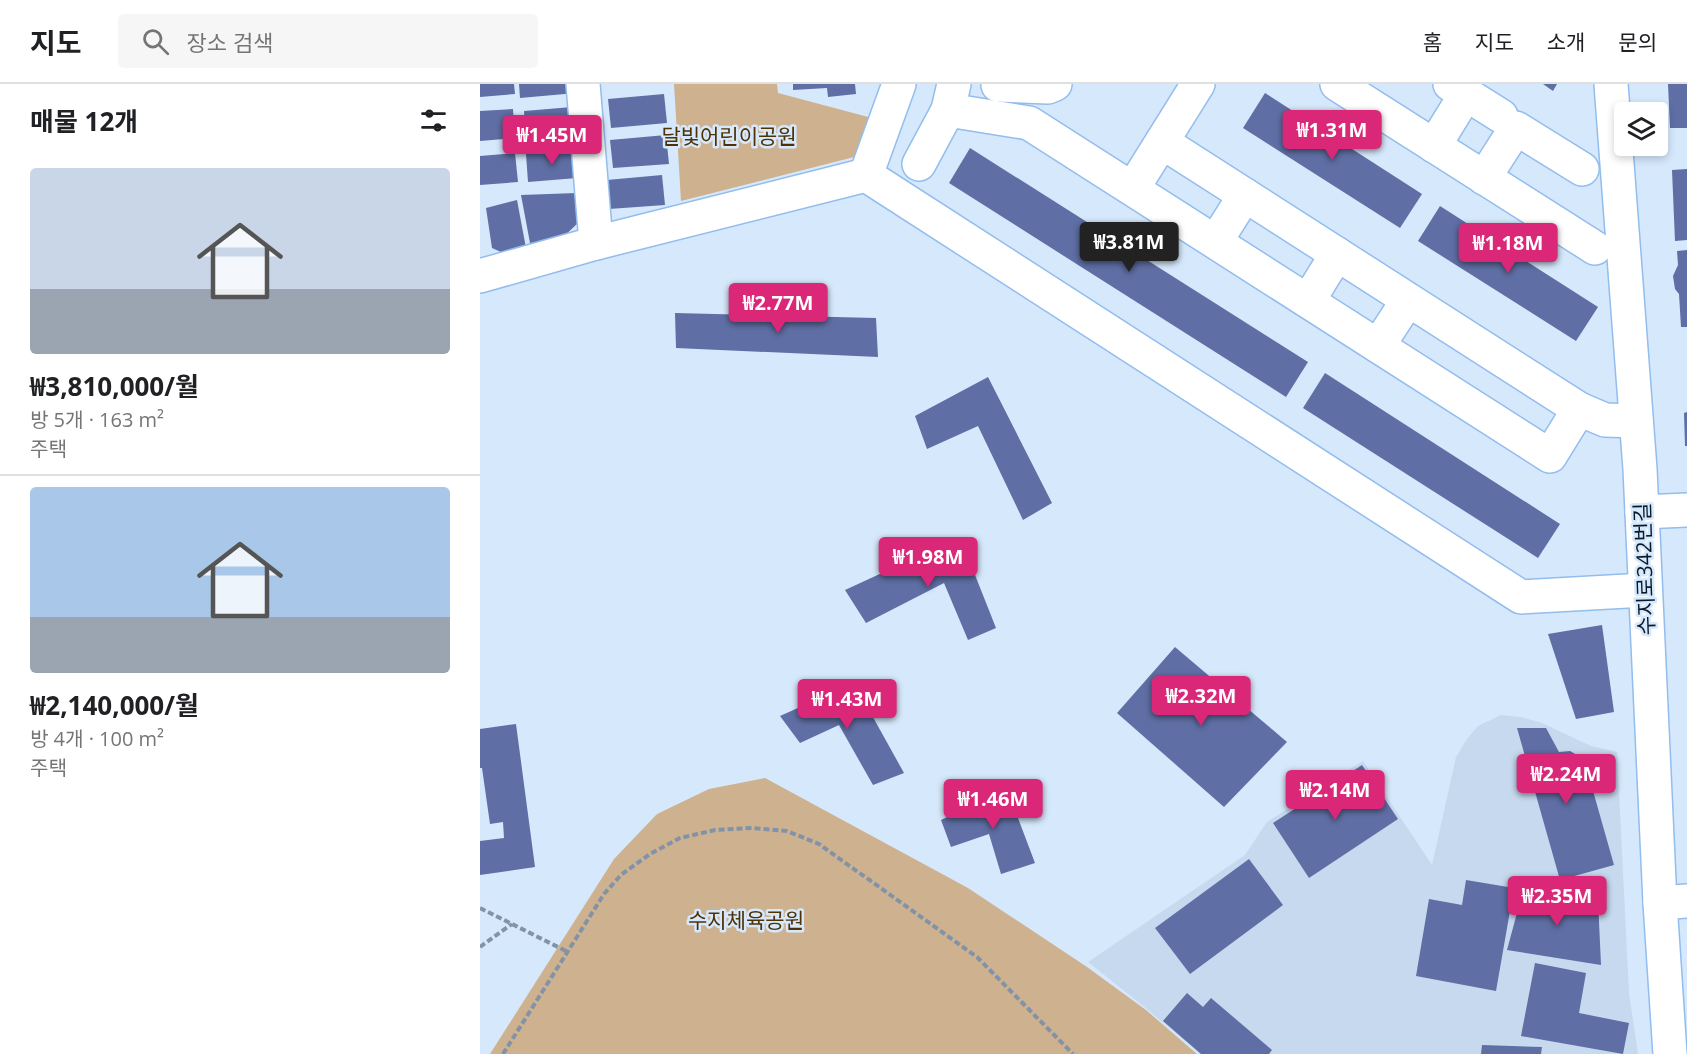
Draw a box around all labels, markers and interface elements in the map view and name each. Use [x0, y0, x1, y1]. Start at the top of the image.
search box [118, 14, 538, 68]
text: 지도 [30, 23, 82, 61]
icon: search [139, 25, 172, 58]
text: 장소 검색 [187, 27, 273, 57]
text: 홈 [1423, 28, 1442, 56]
text: 지도 [1475, 28, 1514, 56]
text: 소개 [1547, 28, 1585, 56]
text: 문의 [1618, 28, 1657, 56]
map controls [1614, 102, 1668, 156]
button: layers [1614, 102, 1668, 156]
text: 매물 12개 [30, 103, 138, 139]
icon: filters [417, 104, 450, 137]
pin: ₩1.31M [1283, 110, 1381, 161]
pin: ₩1.45M [503, 115, 601, 166]
text: ₩1.31M [1297, 116, 1367, 143]
text: ₩1.45M [517, 121, 587, 148]
park label: 달빛어린이공원 [661, 122, 797, 150]
icon: home [186, 207, 294, 315]
pin: ₩3.81M [1080, 222, 1178, 273]
pin: ₩1.18M [1459, 223, 1557, 274]
text: ₩3.81M [1094, 228, 1164, 255]
text: ₩1.18M [1473, 229, 1543, 256]
pin: ₩2.77M [729, 283, 827, 334]
text: ₩2.77M [743, 289, 813, 316]
text: ₩3,810,000/월 [30, 368, 199, 404]
text: 방 5개 · 163 m² [30, 406, 164, 433]
text: 주택 [30, 435, 67, 462]
street label: 수지로342번길 [1628, 502, 1660, 636]
icon: home [186, 526, 294, 634]
pin: ₩1.98M [879, 537, 977, 588]
text: ₩1.98M [893, 543, 963, 570]
pin: ₩2.32M [1152, 676, 1250, 727]
pin: ₩1.43M [798, 679, 896, 730]
text: ₩2.32M [1166, 682, 1236, 709]
text: ₩1.43M [812, 685, 882, 712]
text: ₩2,140,000/월 [30, 687, 199, 723]
text: 방 4개 · 100 m² [30, 725, 164, 752]
text: 주택 [30, 754, 67, 781]
pin: ₩2.24M [1517, 754, 1615, 805]
text: ₩2.24M [1531, 760, 1601, 787]
pin: ₩2.14M [1286, 770, 1384, 821]
text: ₩2.14M [1300, 776, 1370, 803]
pin: ₩1.46M [944, 779, 1042, 830]
text: ₩1.46M [958, 785, 1028, 812]
pin: ₩2.35M [1508, 876, 1606, 927]
text: ₩2.35M [1522, 882, 1592, 909]
park label: 수지체육공원 [688, 906, 804, 934]

